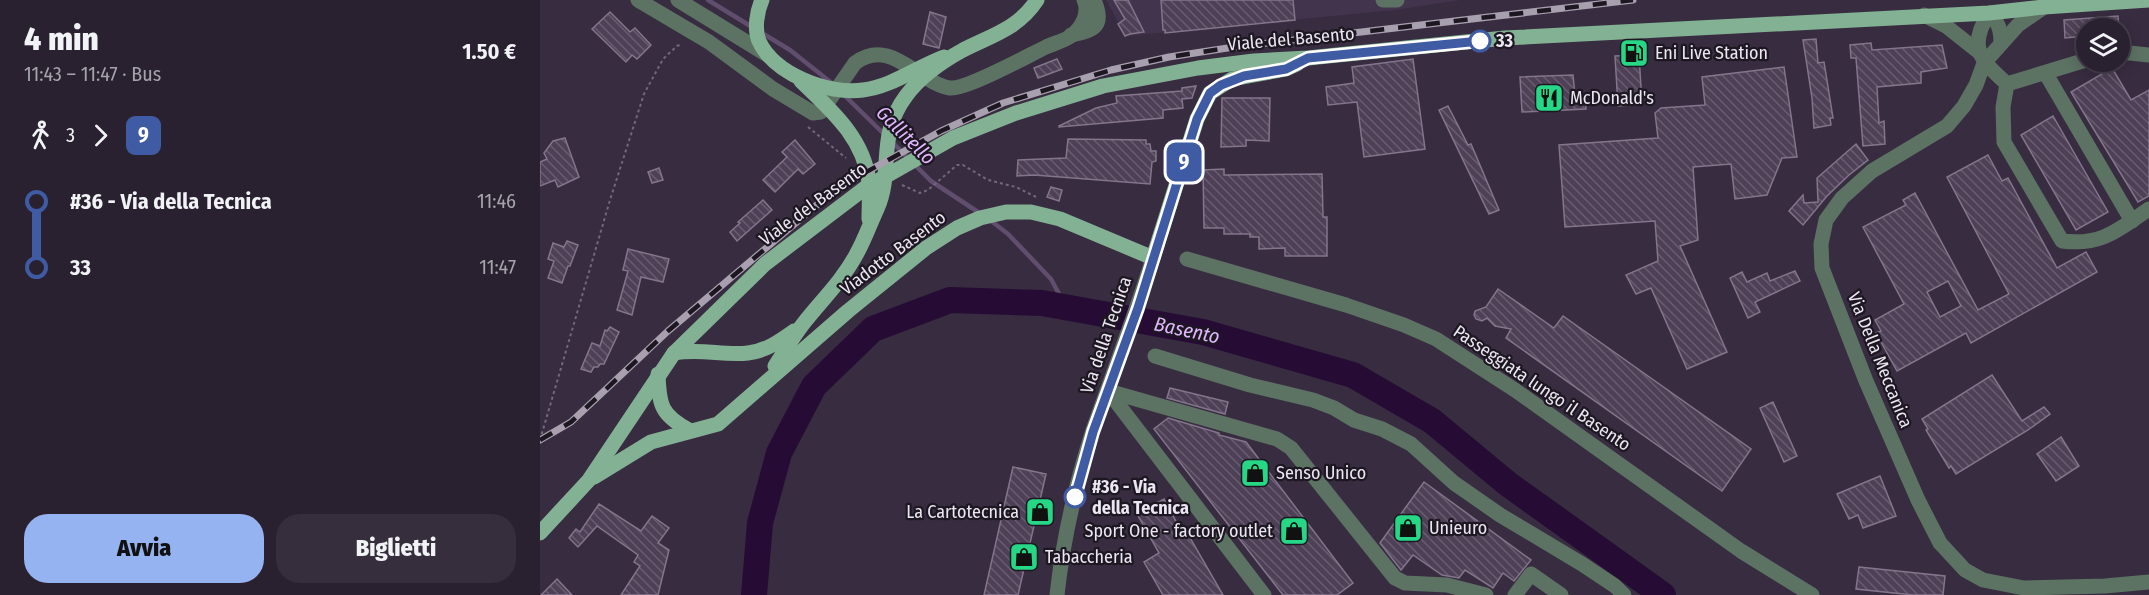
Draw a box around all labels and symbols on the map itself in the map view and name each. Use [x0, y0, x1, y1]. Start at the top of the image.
street label: Viale del Basento [1227, 22, 1355, 56]
marker: 33 [1469, 30, 1491, 52]
place label: 33 [1495, 30, 1514, 52]
fuel station icon: Eni Live Station [1618, 37, 1650, 69]
place label: Eni Live Station [1655, 42, 1768, 64]
restaurant icon: McDonald's [1533, 82, 1565, 114]
place label: McDonald's [1570, 87, 1654, 109]
water label: Gallitello [871, 100, 941, 170]
line badge: 9 [1164, 142, 1204, 182]
street label: Viale del Basento [755, 158, 871, 250]
street label: Viadotto Basento [836, 206, 950, 300]
street label: Via della Tecnica [1076, 274, 1136, 396]
street label: Via Della Meccanica [1843, 289, 1917, 431]
water label: Basento [1152, 311, 1222, 349]
street label: Passeggiata lungo il Basento [1449, 320, 1635, 456]
shop icon: Senso Unico [1239, 457, 1271, 489]
place label: Senso Unico [1276, 462, 1366, 484]
place label: #36 - Via della Tecnica [1092, 476, 1189, 519]
marker: #36 - Via della Tecnica [1064, 486, 1086, 508]
shop icon: La Cartotecnica [1024, 496, 1056, 528]
place label: La Cartotecnica [906, 501, 1019, 523]
shop icon: Unieuro [1392, 512, 1424, 544]
shop icon: Sport One - factory outlet [1278, 515, 1310, 547]
place label: Unieuro [1429, 517, 1487, 539]
place label: Sport One - factory outlet [1085, 520, 1273, 542]
shop icon: Tabaccheria [1008, 541, 1040, 573]
place label: Tabaccheria [1045, 546, 1133, 568]

